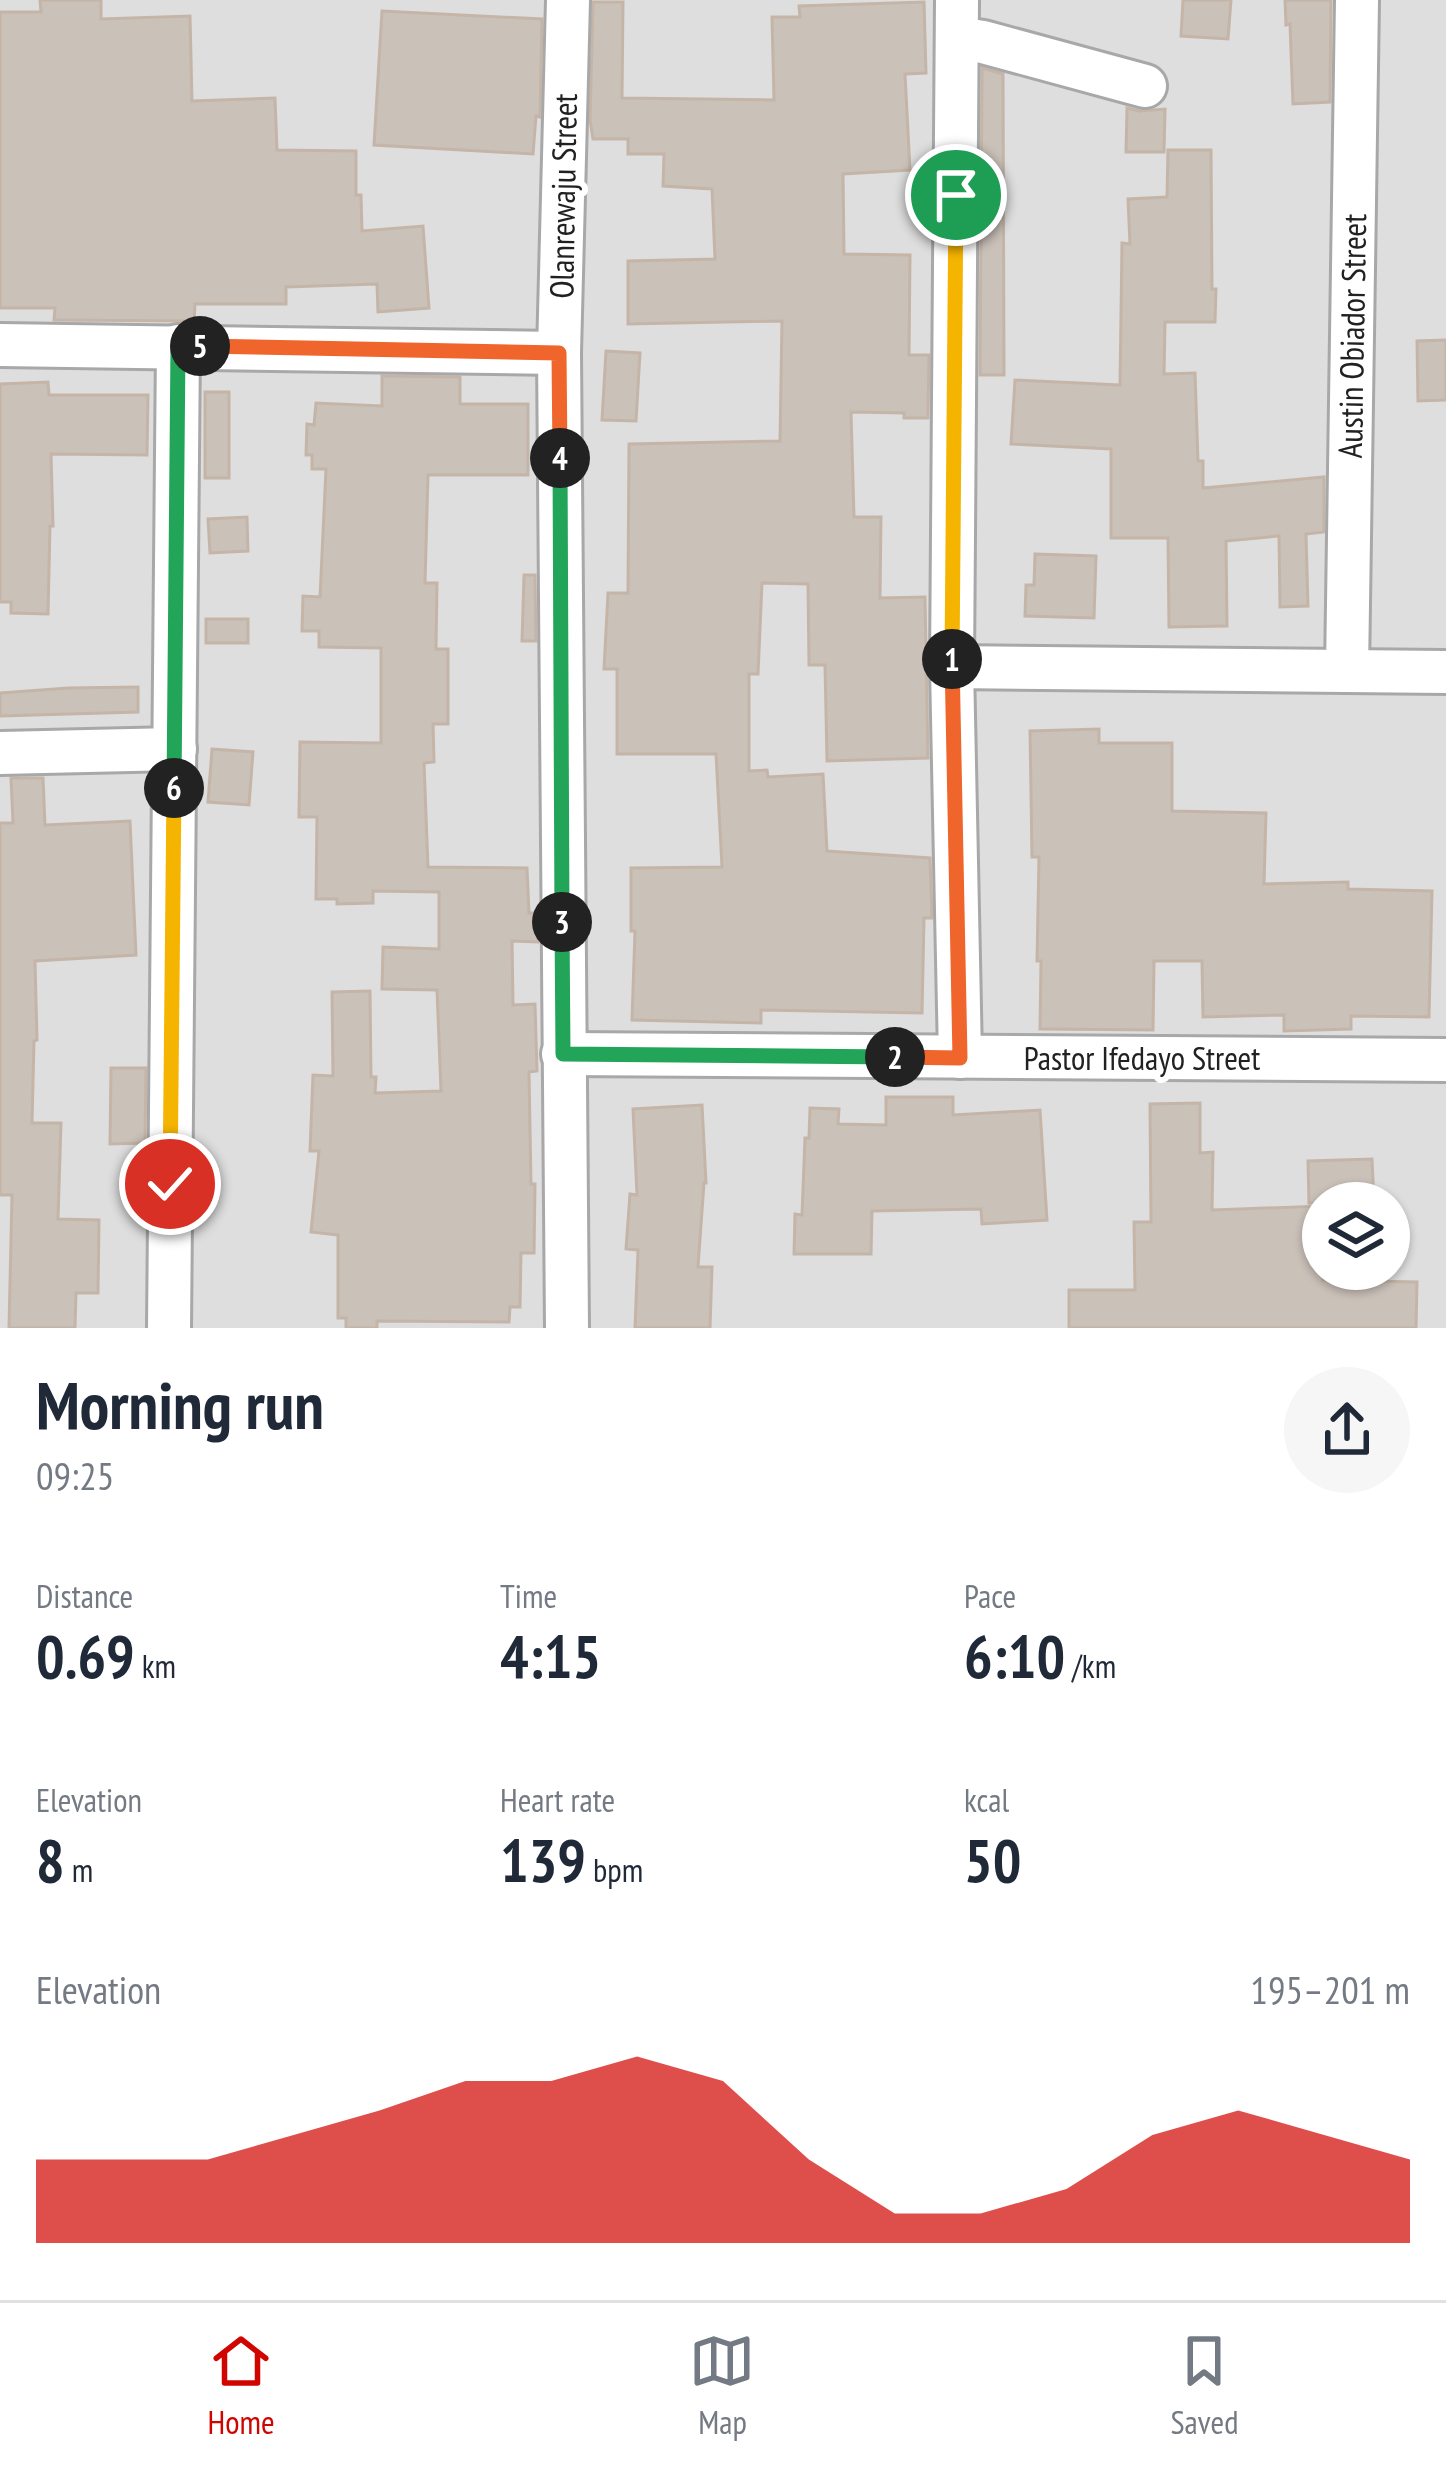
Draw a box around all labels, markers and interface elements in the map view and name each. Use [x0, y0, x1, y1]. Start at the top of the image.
street label: Olanrewaju Street [539, 93, 586, 299]
pin [905, 144, 1007, 246]
icon: arrive [923, 162, 989, 228]
street label: Austin Obiador Street [1328, 213, 1375, 459]
pin: 5 [170, 316, 230, 376]
text: 5 [192, 324, 208, 367]
pin: 4 [530, 428, 590, 488]
text: 4 [552, 436, 568, 479]
pin: 1 [922, 629, 982, 689]
text: 1 [944, 637, 960, 680]
pin: 6 [144, 758, 204, 818]
text: 6 [166, 766, 182, 809]
pin: 3 [532, 892, 592, 952]
text: 3 [554, 900, 570, 943]
pin: 2 [865, 1027, 925, 1087]
text: 2 [887, 1035, 903, 1078]
street label: Pastor Ifedayo Street [1024, 1036, 1260, 1079]
pin [119, 1133, 221, 1235]
icon: check [137, 1151, 203, 1217]
map controls [1302, 1182, 1410, 1290]
button: layers [1302, 1182, 1410, 1290]
text: Morning run [36, 1362, 324, 1447]
button: share [1284, 1367, 1410, 1493]
text: 09:25 [36, 1450, 114, 1501]
text: Distance [36, 1574, 133, 1617]
text: Time [500, 1574, 557, 1617]
text: Pace [964, 1574, 1016, 1617]
text: 0.69 [36, 1617, 135, 1695]
text: 4:15 [500, 1617, 601, 1695]
text: 6:10 [964, 1617, 1065, 1695]
text: km [135, 1644, 176, 1687]
text: /km [1065, 1644, 1116, 1687]
text: Elevation [36, 1778, 142, 1821]
text: Heart rate [500, 1778, 615, 1821]
text: kcal [964, 1778, 1009, 1821]
text: 8 [36, 1821, 65, 1899]
text: 139 [500, 1821, 586, 1899]
text: 50 [964, 1821, 1021, 1899]
text: m [65, 1848, 93, 1891]
text: bpm [586, 1848, 643, 1891]
text: Elevation [36, 1964, 161, 2015]
text: 195–201 m [1250, 1964, 1410, 2015]
tab: Home [207, 2328, 275, 2443]
tab: Map [689, 2328, 755, 2443]
tab: Saved [1170, 2328, 1238, 2443]

